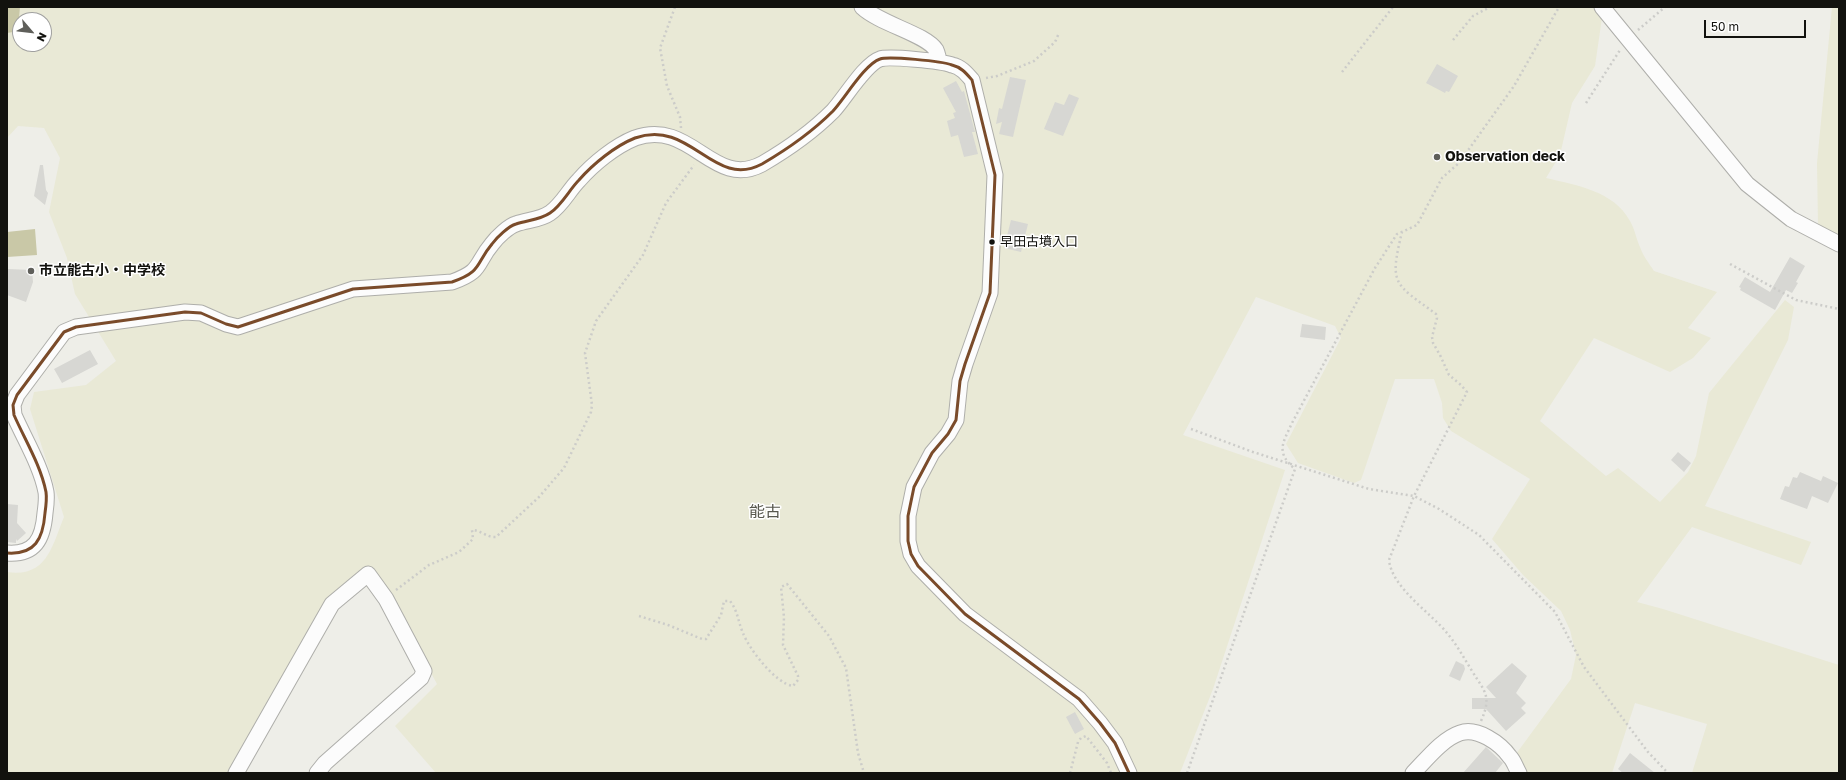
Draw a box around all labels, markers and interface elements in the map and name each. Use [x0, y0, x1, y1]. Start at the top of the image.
north arrow [12, 12, 52, 52]
scale bar [1706, 12, 1808, 38]
text: 50 m [1711, 19, 1739, 34]
text: N [34, 31, 50, 44]
place label: Observation deck [1445, 149, 1565, 165]
marker: Observation deck [1432, 152, 1442, 162]
place label: 早田古墳入口 [1000, 234, 1078, 250]
marker: 早田古墳入口 [987, 237, 997, 247]
place label: 市立能古小・中学校 [39, 263, 165, 279]
marker: 市立能古小・中学校 [26, 266, 36, 276]
district label: 能古 [749, 502, 781, 522]

